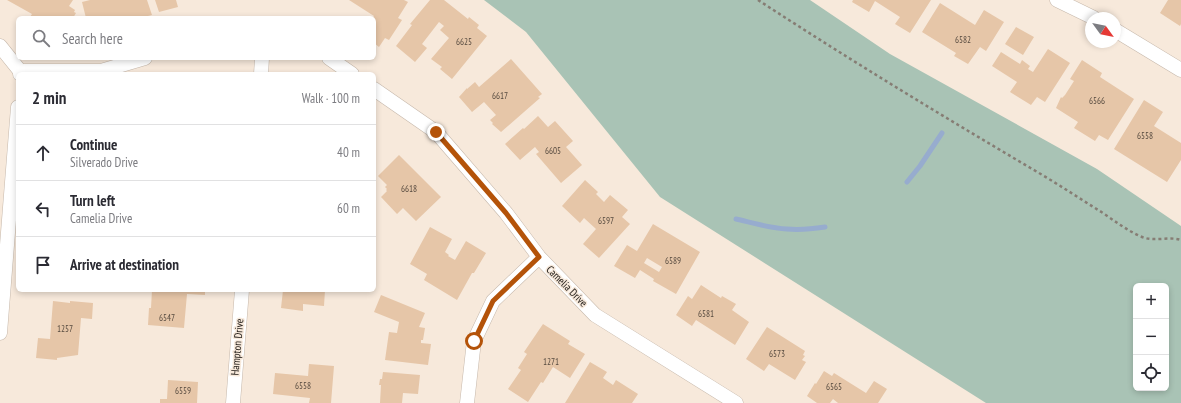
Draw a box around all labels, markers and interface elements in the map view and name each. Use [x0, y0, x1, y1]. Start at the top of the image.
north arrow [1085, 12, 1121, 48]
search box [16, 16, 376, 60]
icon: search [30, 27, 52, 49]
text: Search here [62, 29, 123, 48]
house number: 6582 [955, 34, 971, 45]
house number: 6625 [456, 36, 472, 47]
text: 2 min [32, 87, 66, 109]
text: Walk · 100 m [302, 90, 360, 107]
house number: 6617 [492, 90, 508, 101]
house number: 6566 [1089, 95, 1105, 106]
route end [427, 123, 445, 141]
house number: 6558 [1137, 130, 1153, 141]
text: Continue [70, 135, 117, 154]
icon: ahead [32, 142, 54, 164]
text: 40 m [337, 144, 360, 161]
house number: 6605 [545, 145, 561, 156]
text: Silverado Drive [70, 154, 138, 171]
house number: 6618 [401, 183, 417, 194]
text: Turn left [70, 191, 115, 210]
icon: left [32, 198, 54, 220]
text: 60 m [337, 200, 360, 217]
text: Camelia Drive [70, 210, 132, 227]
house number: 6597 [598, 215, 614, 226]
icon: arrive [32, 254, 54, 276]
text: Arrive at destination [70, 255, 179, 274]
house number: 6589 [665, 255, 681, 266]
street label: Camelia Drive [543, 262, 591, 310]
map controls [1133, 283, 1169, 391]
button: + [1133, 283, 1169, 319]
house number: 6581 [698, 308, 714, 319]
house number: 6547 [159, 312, 175, 323]
street label: Hampton Drive [228, 318, 246, 376]
button: − [1133, 319, 1169, 355]
house number: 1257 [57, 323, 73, 334]
route start [465, 332, 483, 350]
house number: 6573 [769, 348, 785, 359]
button: locate [1133, 355, 1169, 391]
house number: 1271 [543, 356, 559, 367]
house number: 6558 [295, 380, 311, 391]
house number: 6565 [826, 381, 842, 392]
house number: 6559 [175, 385, 191, 396]

